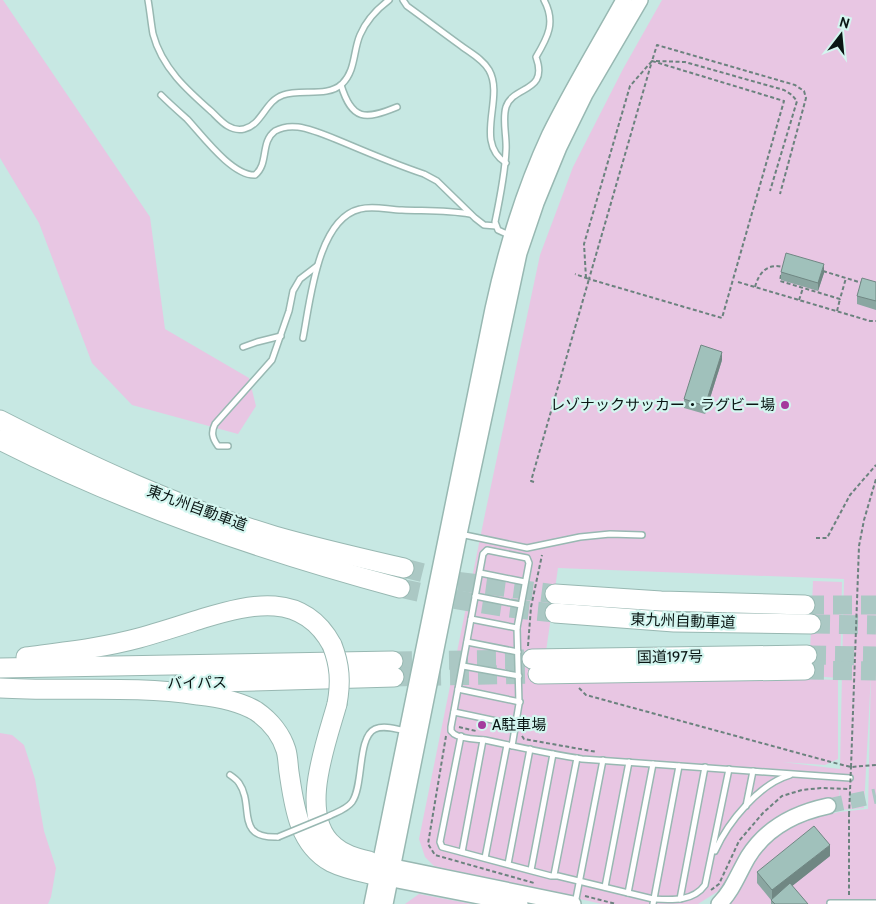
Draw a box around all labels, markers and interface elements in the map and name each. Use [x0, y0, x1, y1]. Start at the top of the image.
north arrow [816, 10, 866, 60]
text: N [837, 12, 852, 33]
place label: レゾナックサッカー・ラグビー場 [550, 396, 775, 414]
marker: レゾナックサッカー・ラグビー場 [779, 399, 791, 411]
street label: 東九州自動車道 [145, 482, 249, 534]
street label: 東九州自動車道 [630, 610, 736, 632]
street label: 国道197号 [637, 647, 703, 667]
street label: バイパス [167, 673, 227, 693]
place label: A駐車場 [492, 716, 546, 734]
marker: A駐車場 [476, 719, 488, 731]

